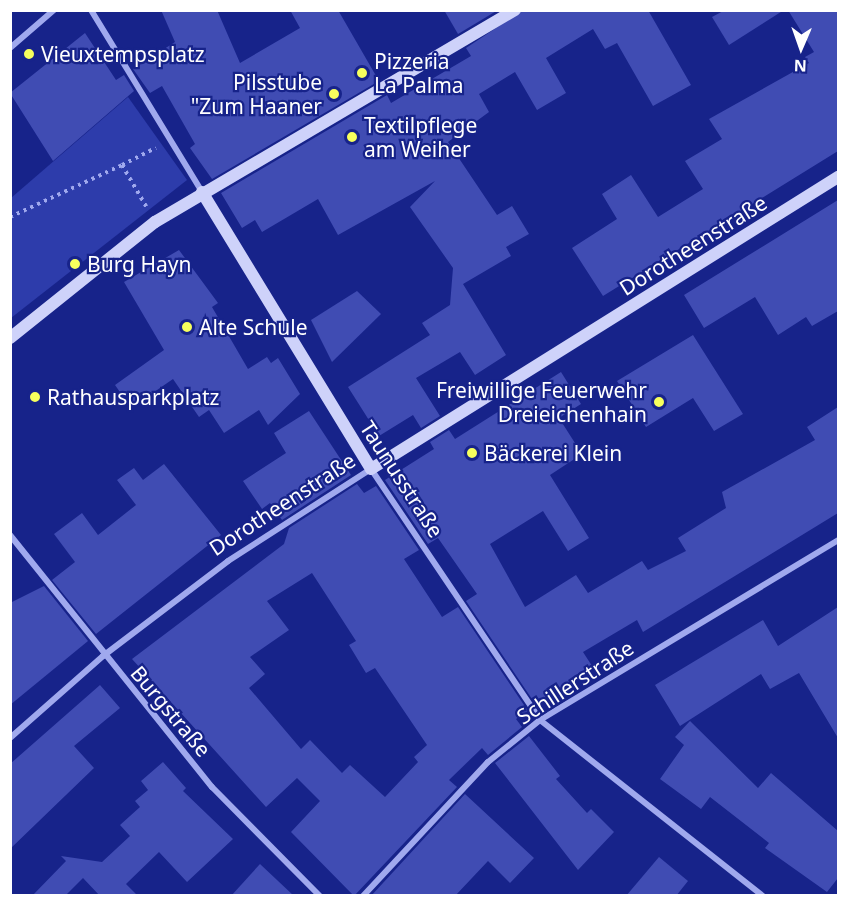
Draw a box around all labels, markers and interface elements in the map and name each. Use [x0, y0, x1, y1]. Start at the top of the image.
north arrow [771, 18, 831, 78]
place label: Vieuxtempsplatz [41, 41, 205, 67]
marker: Vieuxtempsplatz [22, 47, 36, 61]
place label: Pizzeria La Palma [374, 48, 464, 98]
text: N [793, 55, 807, 77]
marker: Pizzeria La Palma [355, 66, 369, 80]
place label: Pilsstube "Zum Haaner [191, 69, 322, 119]
marker: Pilsstube "Zum Haaner [327, 87, 341, 101]
place label: Textilpflege am Weiher [364, 112, 477, 162]
marker: Textilpflege am Weiher [345, 130, 359, 144]
street label: Dorotheenstraße [615, 190, 771, 300]
place label: Burg Hayn [87, 251, 191, 277]
marker: Burg Hayn [68, 257, 82, 271]
place label: Alte Schule [199, 314, 308, 340]
marker: Alte Schule [180, 320, 194, 334]
place label: Freiwillige Feuerwehr Dreieichenhain [436, 377, 647, 427]
place label: Rathausparkplatz [47, 384, 219, 410]
marker: Rathausparkplatz [28, 390, 42, 404]
marker: Freiwillige Feuerwehr Dreieichenhain [652, 395, 666, 409]
street label: Taunusstraße [355, 416, 449, 542]
place label: Bäckerei Klein [484, 440, 622, 466]
marker: Bäckerei Klein [465, 446, 479, 460]
street label: Dorotheenstraße [204, 447, 360, 561]
street label: Schillerstraße [512, 635, 638, 729]
street label: Burgstraße [126, 660, 216, 762]

